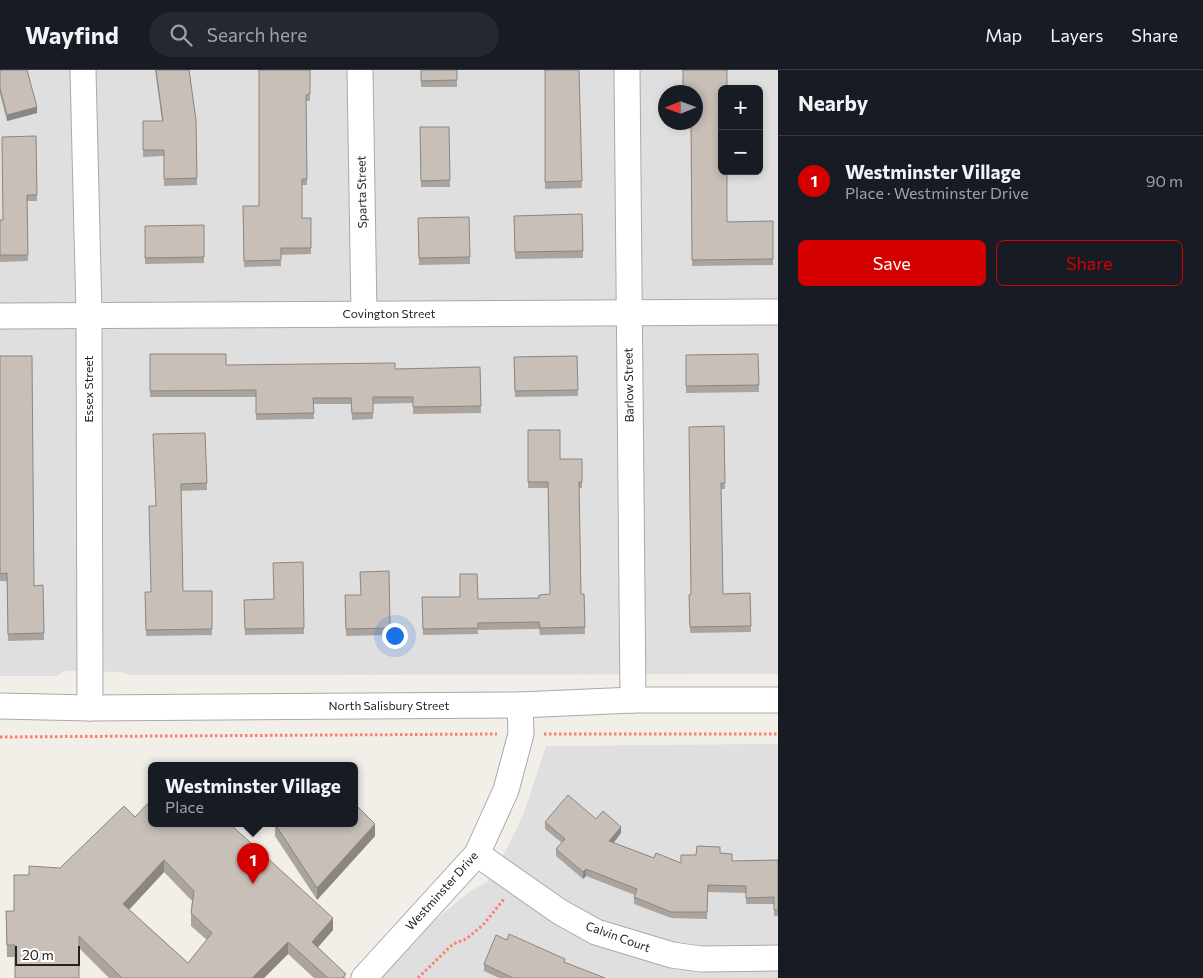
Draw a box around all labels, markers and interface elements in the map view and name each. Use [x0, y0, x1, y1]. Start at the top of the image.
search box [149, 12, 499, 57]
text: Wayfind [25, 20, 119, 49]
icon: search [167, 21, 195, 49]
text: Search here [207, 23, 307, 46]
text: Map [985, 24, 1022, 46]
text: Layers [1050, 24, 1103, 46]
text: Share [1131, 24, 1178, 46]
north arrow [658, 85, 703, 130]
map controls [718, 85, 763, 175]
button: + [718, 85, 763, 130]
text: Nearby [798, 90, 868, 115]
button: − [718, 130, 763, 175]
street label: Sparta Street [353, 156, 369, 228]
text: Westminster Village [845, 160, 1021, 183]
text: 1 [810, 171, 818, 190]
text: 90 m [1146, 171, 1183, 190]
text: Place · Westminster Drive [845, 183, 1029, 202]
button: Save [798, 240, 986, 286]
button: Share [996, 240, 1183, 286]
street label: Covington Street [343, 306, 436, 320]
street label: Barlow Street [620, 348, 636, 422]
street label: Essex Street [81, 355, 95, 422]
your location [382, 623, 408, 649]
street label: North Salisbury Street [328, 698, 450, 712]
popup [148, 762, 358, 827]
text: Westminster Village [165, 774, 341, 797]
text: Place [165, 797, 204, 816]
pin: 1 [237, 843, 269, 884]
street label: Westminster Drive [402, 848, 480, 933]
street label: Calvin Court [584, 918, 653, 954]
scale bar [15, 943, 80, 966]
text: 20 m [22, 946, 54, 963]

